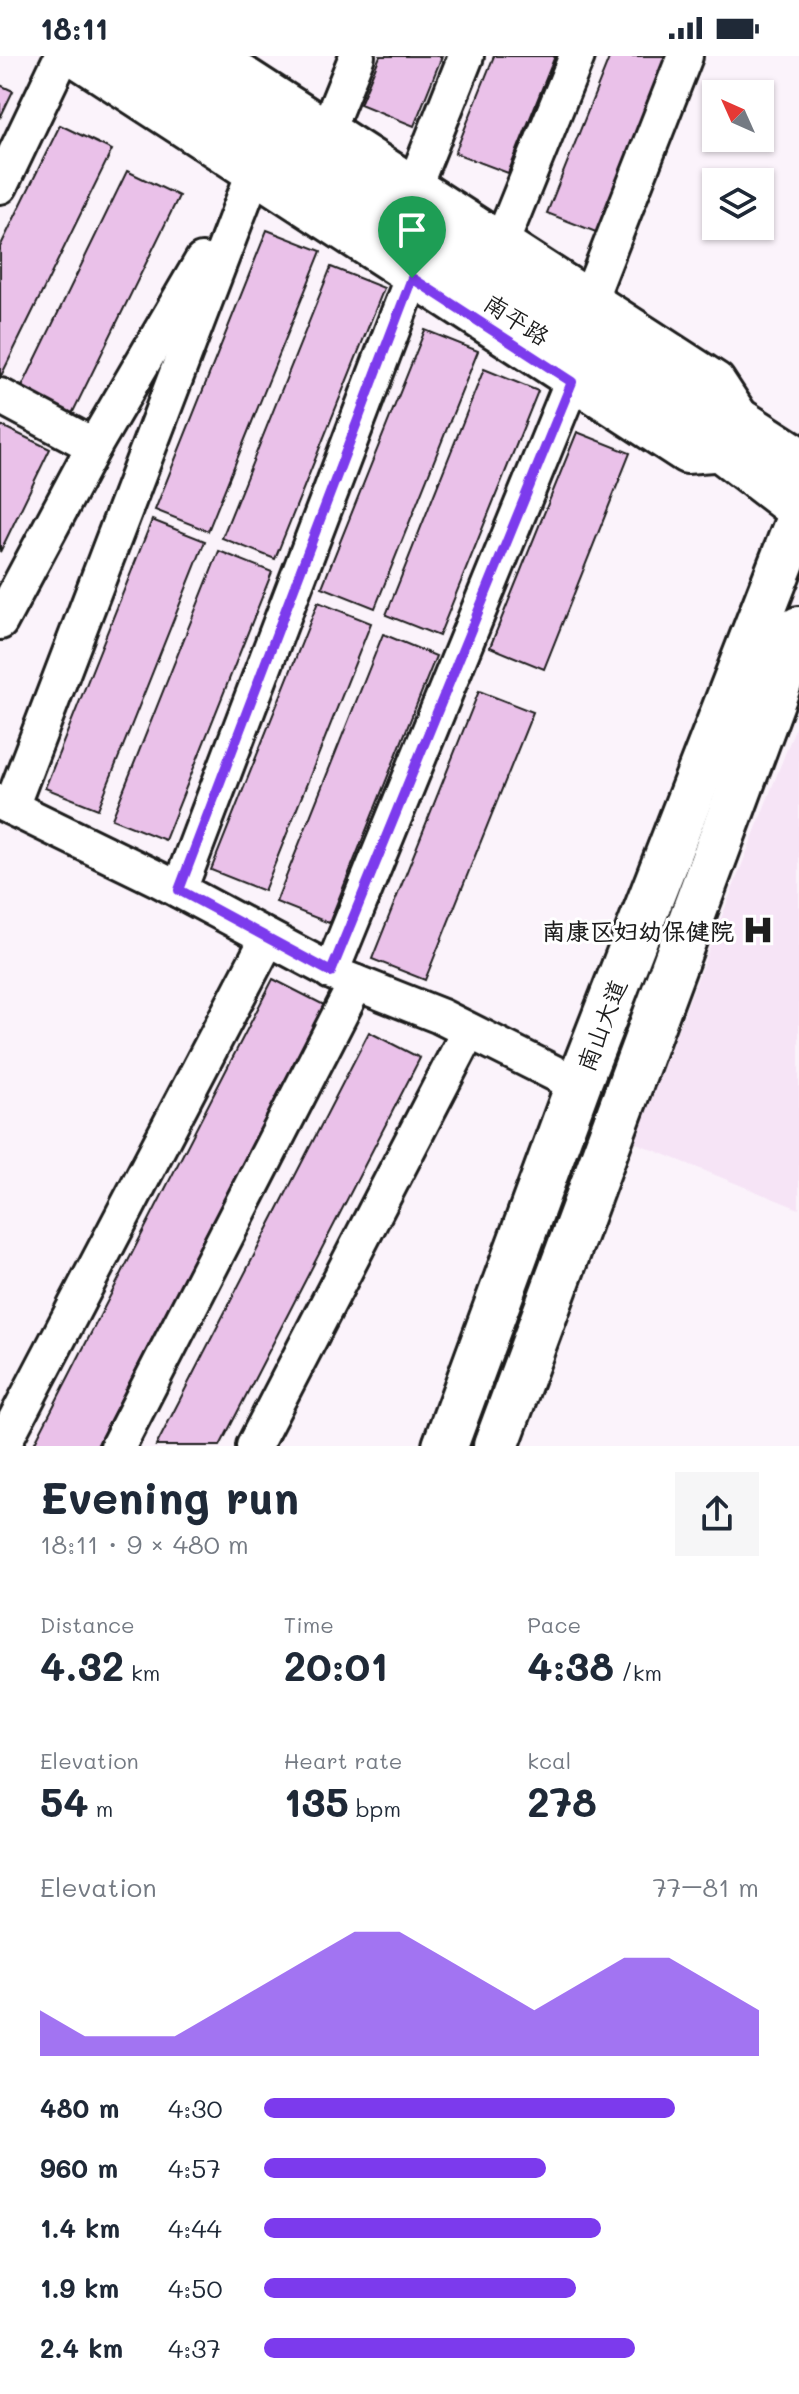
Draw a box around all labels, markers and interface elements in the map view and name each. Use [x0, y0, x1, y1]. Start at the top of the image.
text: 18:11 [40, 8, 108, 48]
north arrow [702, 80, 774, 152]
map controls [702, 80, 774, 240]
button: layers [702, 168, 774, 240]
pin [378, 196, 446, 278]
icon: arrive [390, 208, 434, 252]
street label: 南平路 [478, 286, 556, 352]
hospital icon: 南康区妇幼保健院 [741, 913, 775, 947]
place label: 南康区妇幼保健院 [542, 915, 734, 946]
street label: 南山大道 [569, 975, 633, 1075]
text: Evening run [40, 1468, 299, 1525]
button: share [675, 1472, 759, 1556]
text: 18:11 · 9 × 480 m [40, 1527, 249, 1561]
text: Distance [40, 1610, 135, 1639]
text: Time [284, 1610, 334, 1639]
text: Pace [527, 1610, 581, 1639]
text: 4.32 [40, 1639, 124, 1691]
text: 20:01 [284, 1639, 388, 1691]
text: 4:38 [527, 1639, 614, 1691]
text: km [124, 1658, 160, 1687]
text: /km [614, 1658, 662, 1687]
text: Elevation [40, 1746, 139, 1775]
text: Heart rate [284, 1746, 402, 1775]
text: kcal [527, 1746, 571, 1775]
text: 54 [40, 1775, 89, 1827]
text: 135 [284, 1775, 349, 1827]
text: 278 [527, 1775, 597, 1827]
text: m [89, 1794, 113, 1823]
text: bpm [349, 1794, 401, 1823]
text: Elevation [40, 1870, 157, 1904]
text: 77–81 m [652, 1870, 759, 1904]
text: 480 m [40, 2091, 119, 2125]
text: 4:30 [168, 2091, 223, 2125]
text: 960 m [40, 2151, 118, 2185]
text: 4:57 [168, 2151, 221, 2185]
text: 1.4 km [40, 2211, 120, 2245]
text: 4:44 [168, 2211, 222, 2245]
text: 1.9 km [40, 2271, 119, 2305]
text: 4:50 [168, 2271, 223, 2305]
text: 2.4 km [40, 2331, 123, 2365]
text: 4:37 [168, 2331, 221, 2365]

